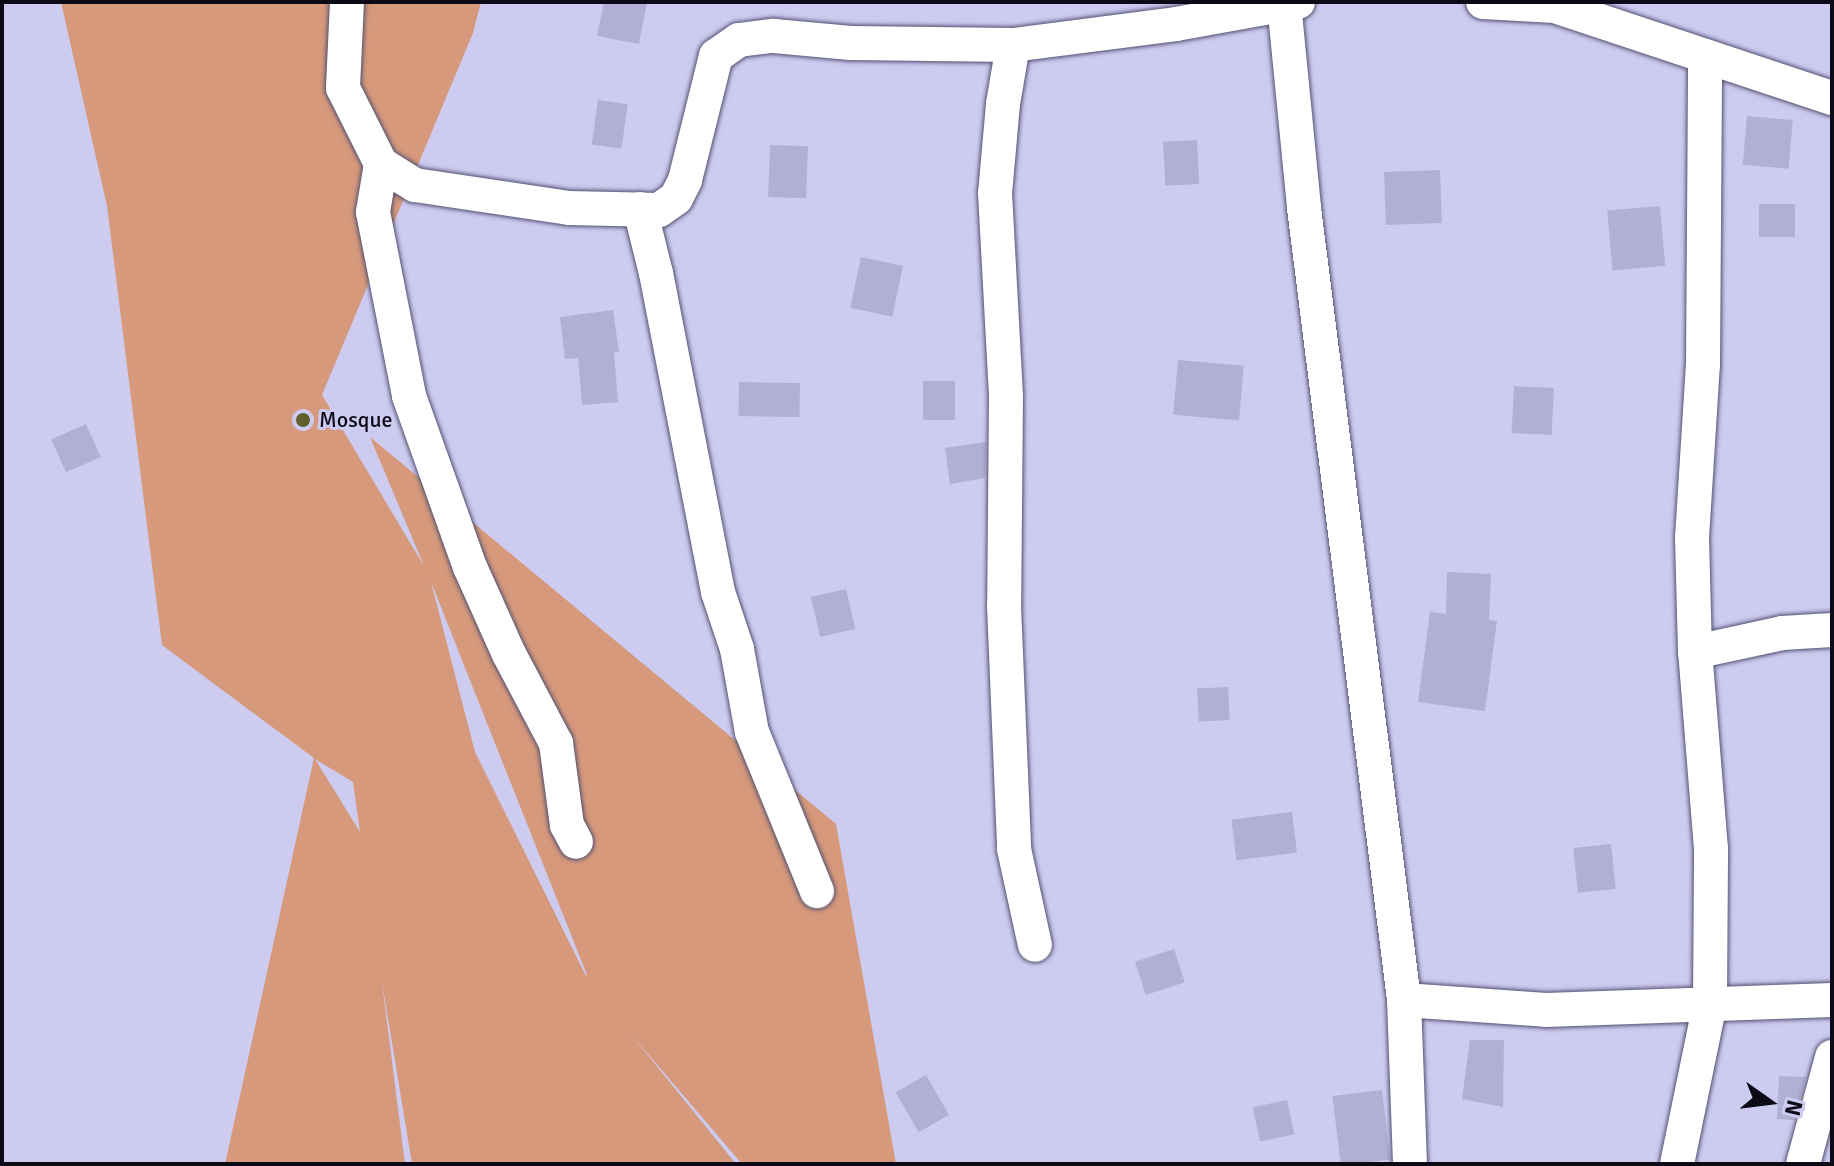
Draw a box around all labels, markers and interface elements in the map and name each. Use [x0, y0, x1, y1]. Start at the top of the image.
place label: Mosque [319, 407, 392, 433]
marker: Mosque [294, 411, 312, 429]
north arrow [1730, 1062, 1810, 1142]
text: N [1779, 1097, 1809, 1119]

